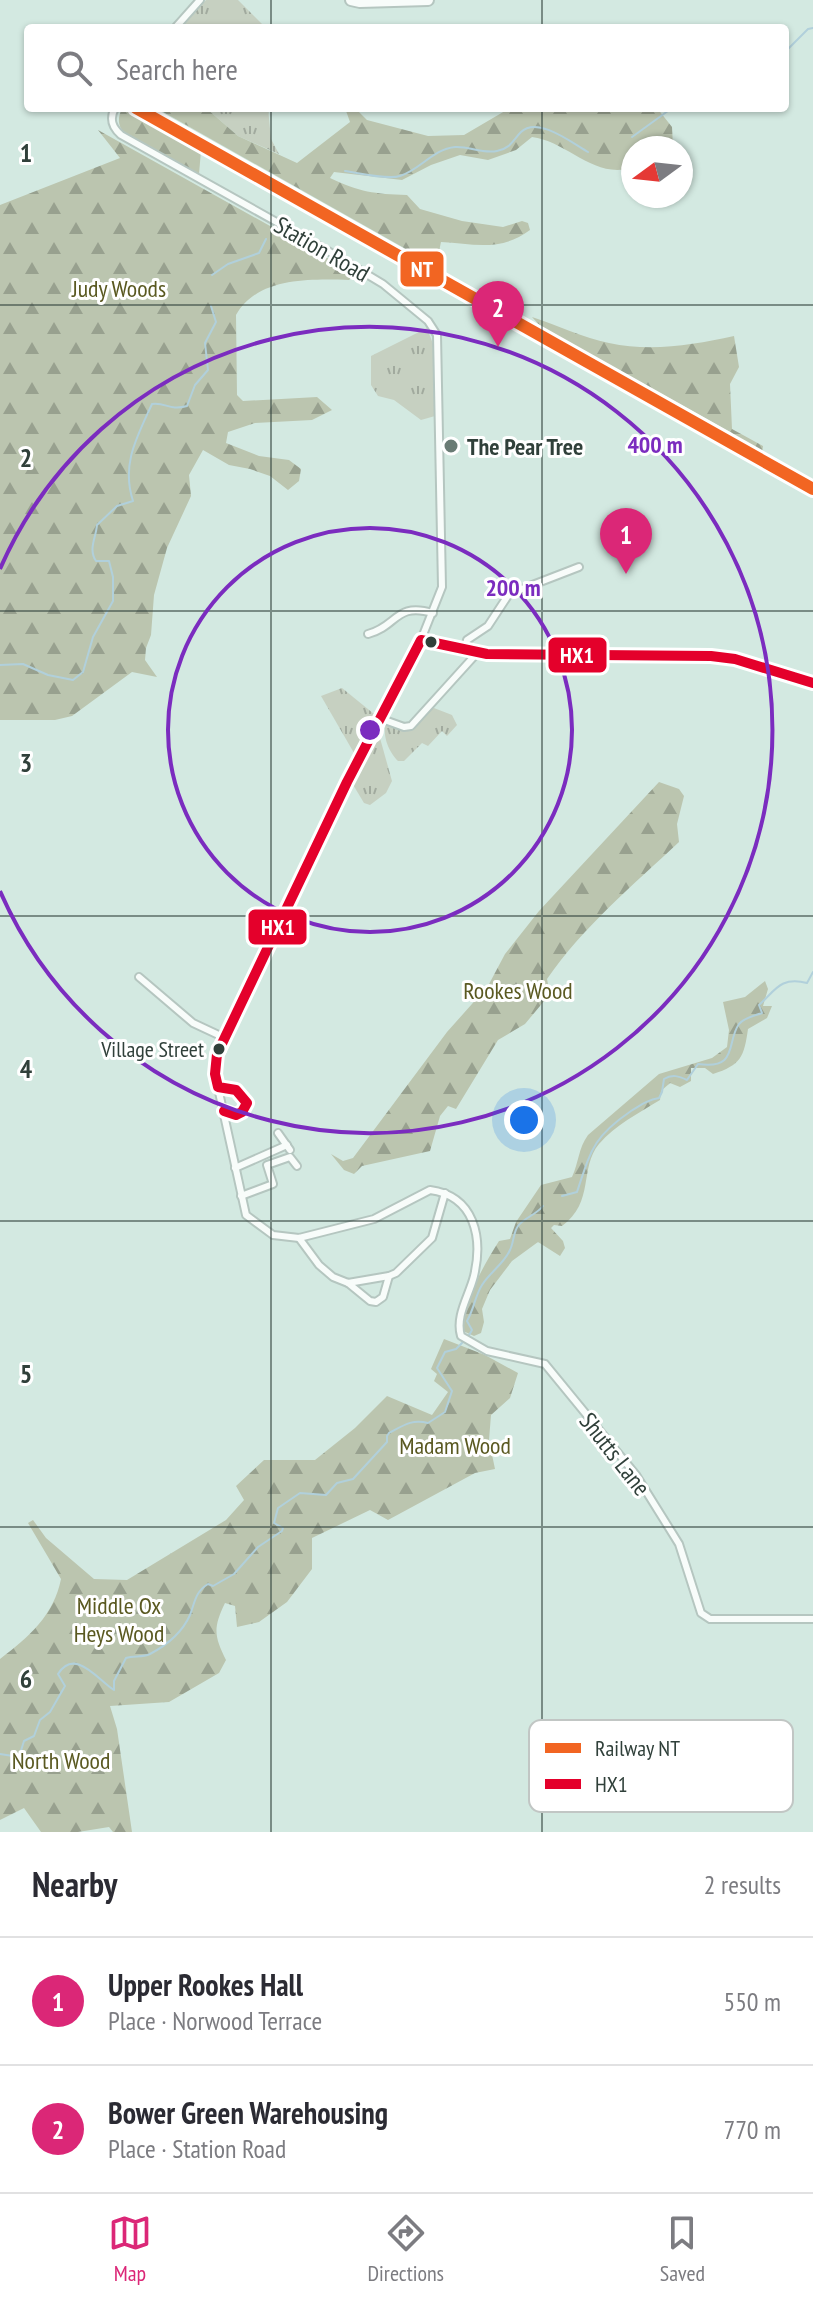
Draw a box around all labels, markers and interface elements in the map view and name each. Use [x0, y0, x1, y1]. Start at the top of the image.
search box [24, 24, 789, 112]
icon: search [52, 46, 96, 90]
text: Search here [116, 49, 238, 88]
text: 1 [20, 136, 32, 169]
north arrow [621, 136, 693, 208]
street label: Station Road [269, 209, 375, 289]
line badge: NT [399, 250, 445, 288]
text: NT [411, 255, 434, 283]
park label: Judy Woods [71, 273, 166, 304]
pin: 2 [472, 281, 524, 347]
text: 400 m [627, 429, 683, 460]
place label: The Pear Tree [467, 431, 583, 462]
marker: The Pear Tree [442, 437, 460, 455]
text: 2 [20, 441, 32, 474]
pin: 1 [600, 508, 652, 574]
text: 200 m [485, 572, 541, 603]
unlabelled marker [423, 634, 439, 650]
line badge: HX1 [547, 636, 608, 674]
text: HX1 [560, 641, 594, 669]
centre of rings [356, 716, 384, 744]
text: 3 [20, 746, 32, 779]
line badge: HX1 [247, 908, 308, 946]
text: HX1 [261, 913, 295, 941]
park label: Rookes Wood [463, 975, 573, 1006]
place label: Village Street [100, 1035, 204, 1063]
marker: Village Street [211, 1041, 227, 1057]
text: 4 [20, 1052, 33, 1085]
your location [504, 1100, 544, 1140]
text: 5 [20, 1357, 32, 1390]
street label: Shutts Lane [573, 1406, 657, 1502]
park label: Madam Wood [399, 1430, 511, 1461]
park label: Middle Ox Heys Wood [74, 1590, 164, 1649]
text: 6 [20, 1662, 32, 1695]
legend [529, 1720, 793, 1812]
text: Railway NT [595, 1734, 680, 1762]
park label: North Wood [12, 1745, 110, 1776]
text: HX1 [595, 1770, 628, 1798]
text: Nearby [32, 1862, 117, 1906]
text: 2 results [704, 1868, 781, 1901]
text: Upper Rookes Hall [108, 1965, 303, 2004]
text: 1 [52, 1985, 64, 2018]
text: 550 m [723, 1985, 781, 2018]
text: Place · Norwood Terrace [108, 2004, 322, 2037]
text: Bower Green Warehousing [108, 2093, 388, 2132]
text: 2 [52, 2113, 64, 2146]
text: 770 m [723, 2113, 781, 2146]
text: Place · Station Road [108, 2132, 286, 2165]
tab: Map [108, 2211, 152, 2287]
tab: Directions [368, 2211, 444, 2287]
tab: Saved [660, 2211, 705, 2287]

